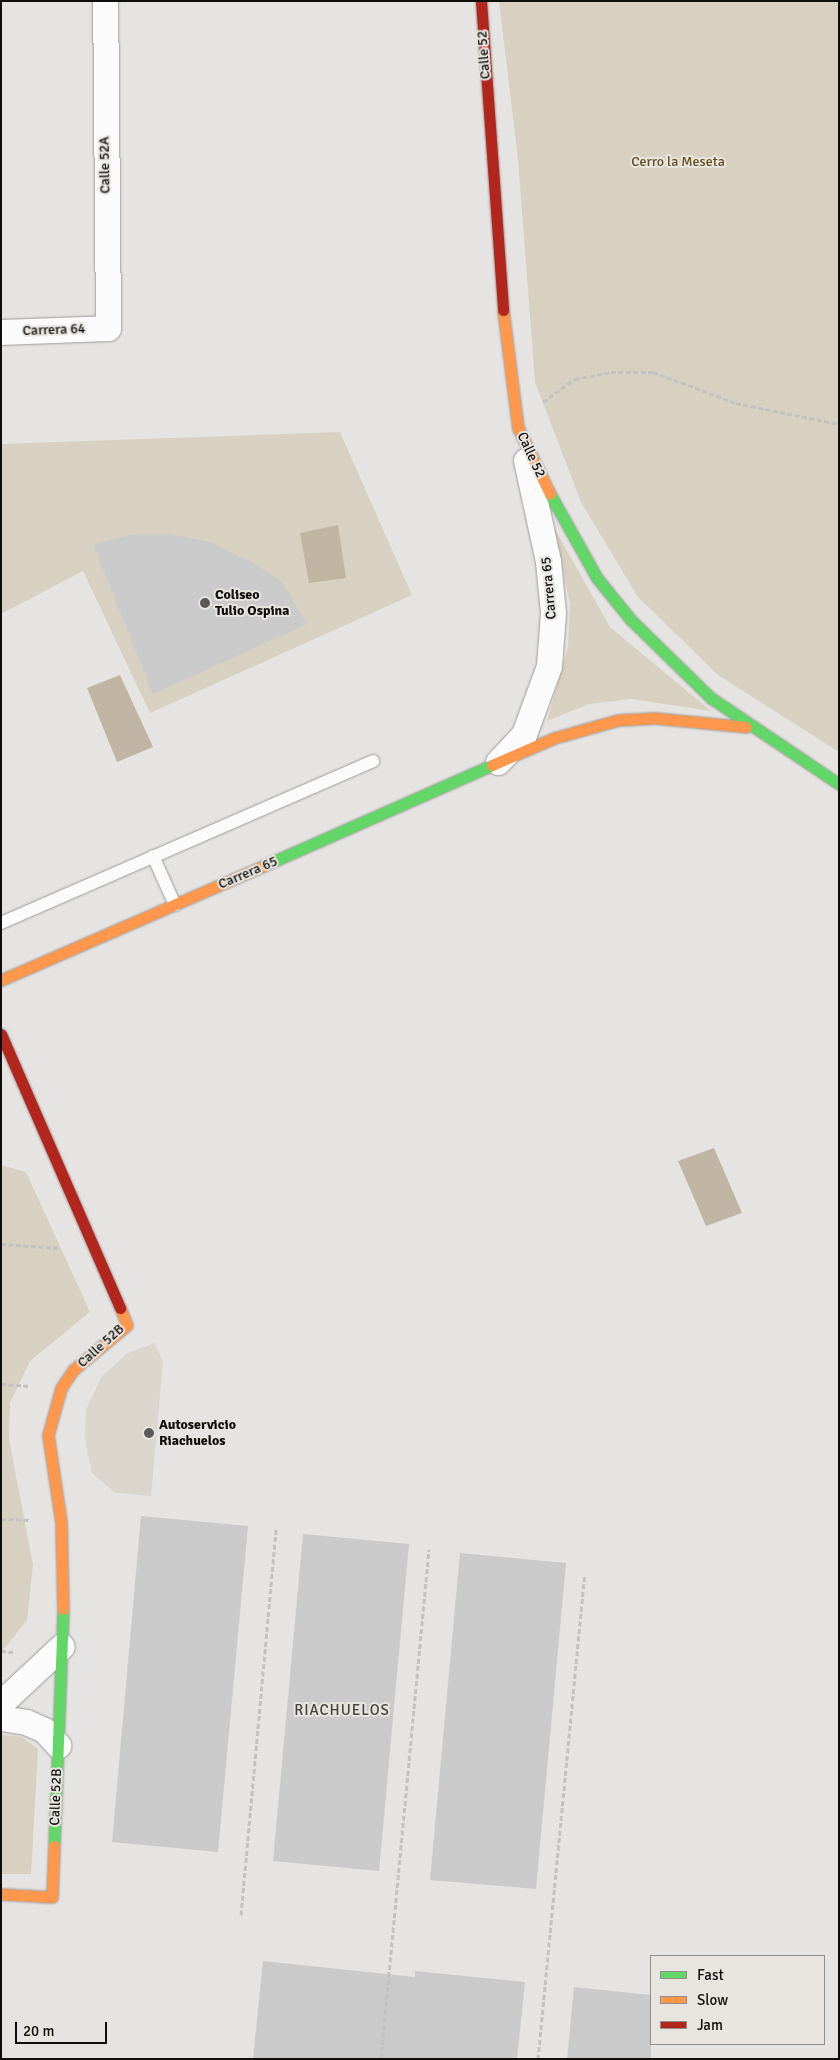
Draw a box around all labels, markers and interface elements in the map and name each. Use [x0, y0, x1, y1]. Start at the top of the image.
street label: Calle 52 [474, 30, 494, 80]
street label: Calle 52A [96, 136, 114, 194]
park label: Cerro la Meseta [631, 154, 725, 170]
street label: Carrera 64 [22, 321, 86, 339]
street label: Calle 52 [513, 429, 549, 481]
street label: Carrera 65 [538, 556, 560, 620]
place label: Coliseo Tulio Ospina [215, 587, 289, 620]
marker: Coliseo Tulio Ospina [199, 597, 211, 609]
street label: Carrera 65 [216, 853, 280, 893]
street label: Calle 52B [74, 1321, 128, 1371]
place label: Autoservicio Riachuelos [159, 1417, 236, 1450]
marker: Autoservicio Riachuelos [143, 1427, 155, 1439]
district label: RIACHUELOS [293, 1702, 391, 1720]
street label: Calle 52B [47, 1768, 65, 1826]
legend [650, 1955, 825, 2045]
text: Fast [697, 1966, 724, 1984]
text: Slow [697, 1991, 728, 2009]
scale bar [18, 2012, 110, 2044]
text: Jam [697, 2016, 723, 2034]
text: 20 m [23, 2022, 54, 2040]

